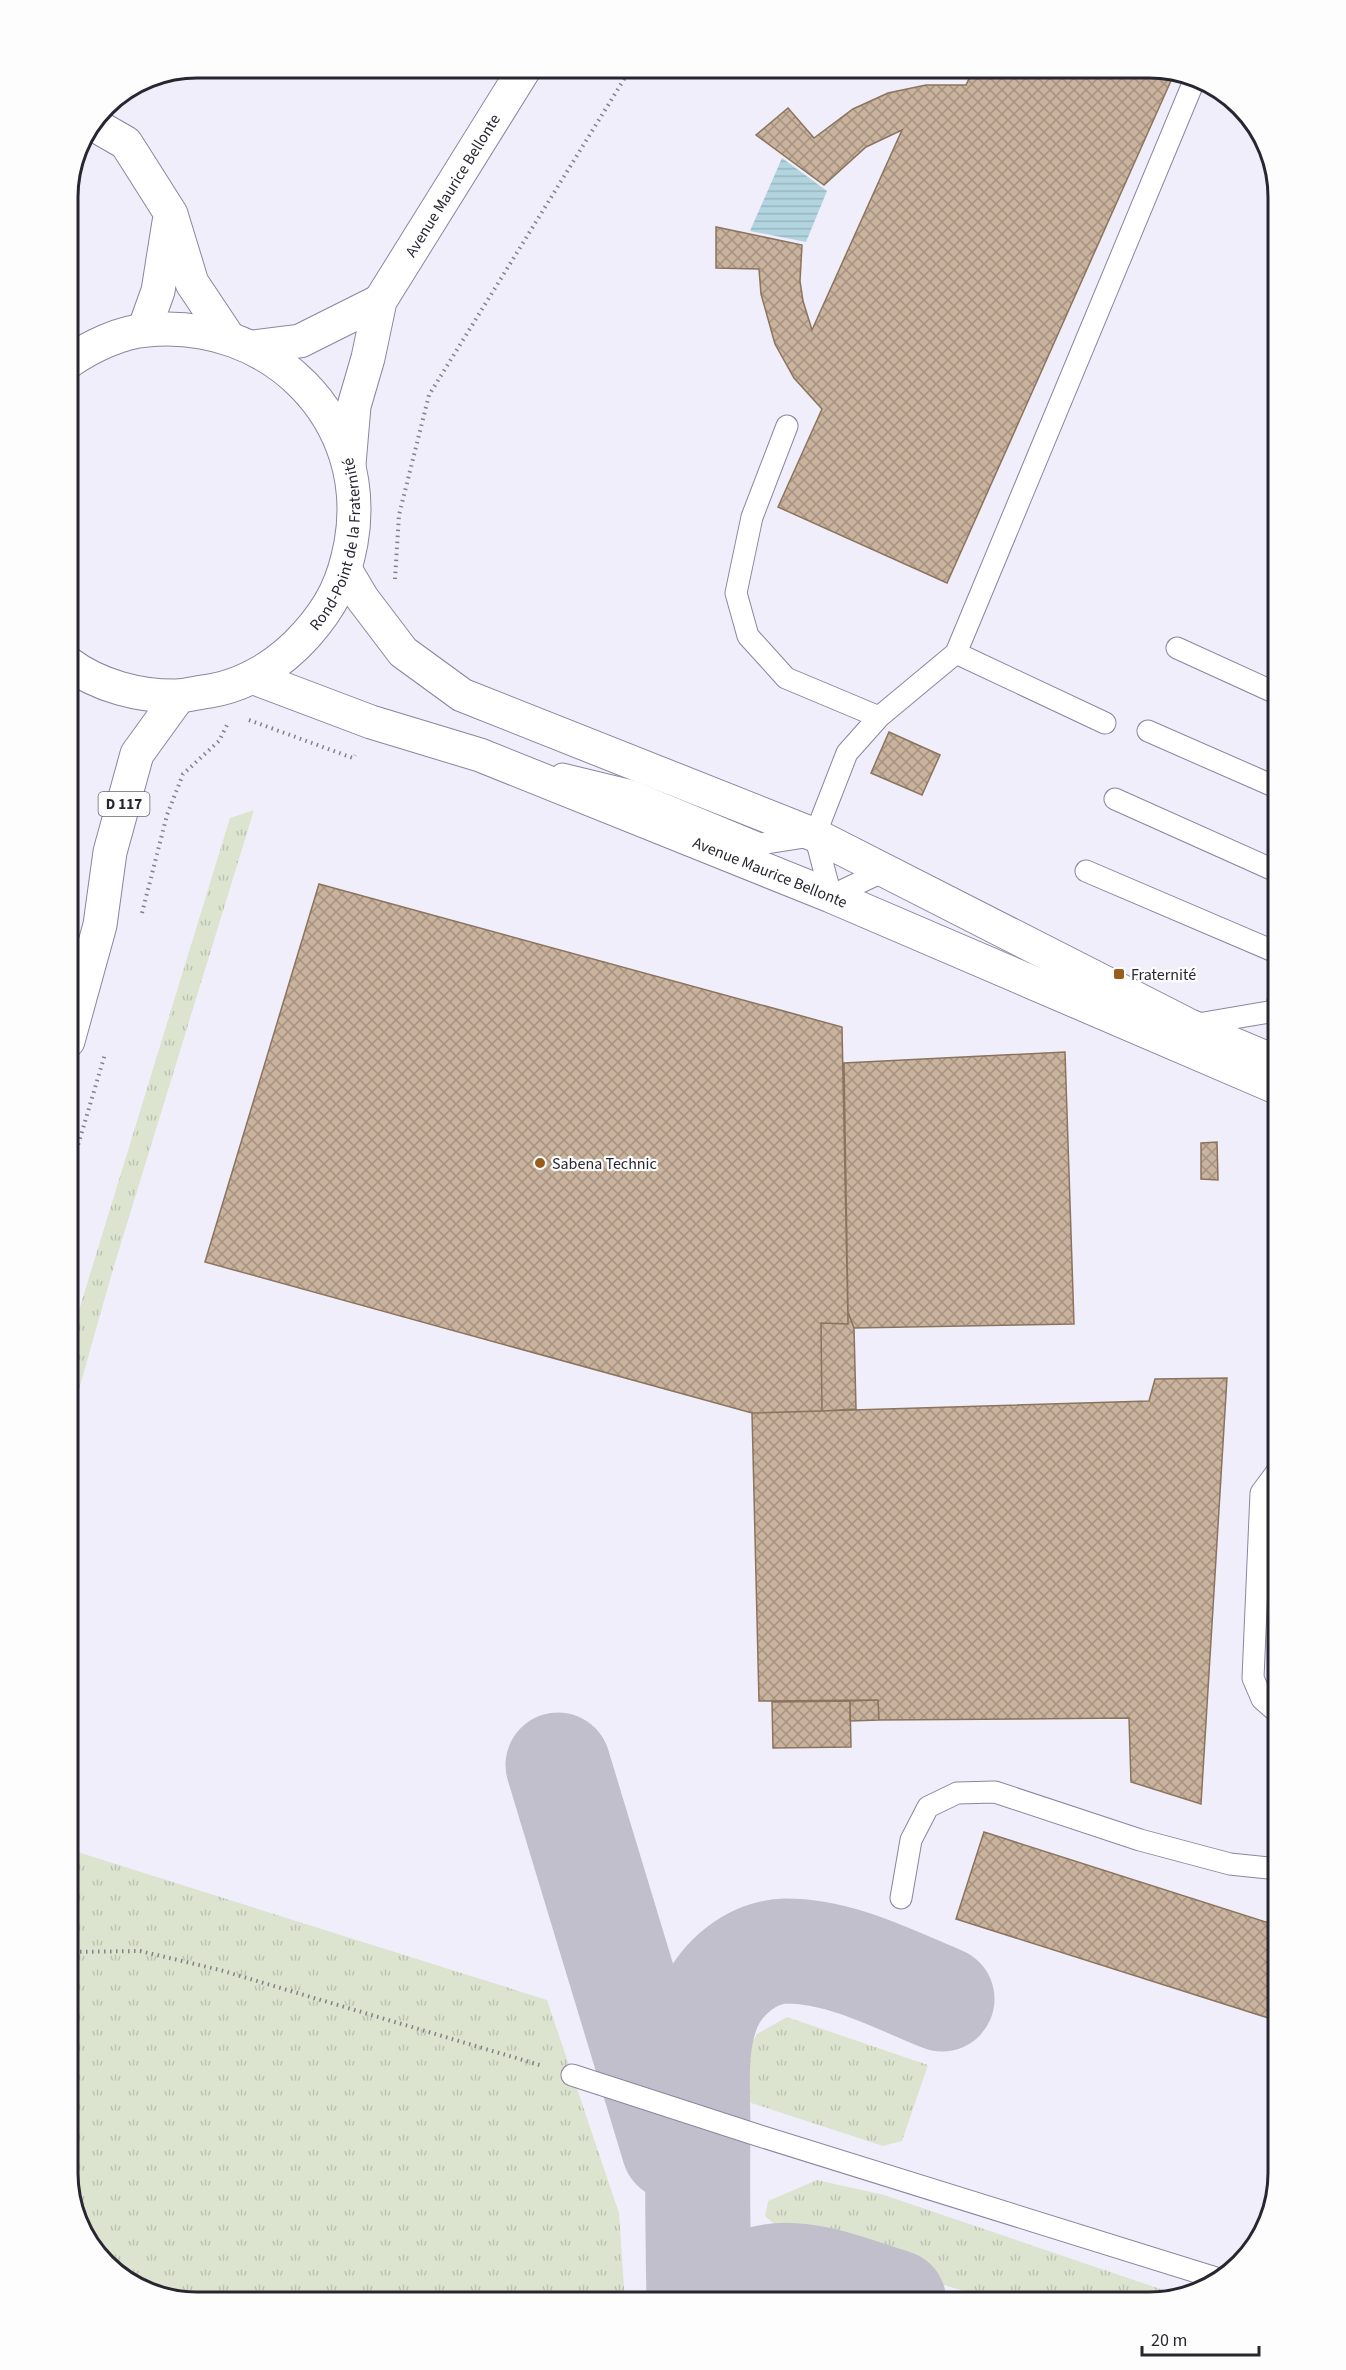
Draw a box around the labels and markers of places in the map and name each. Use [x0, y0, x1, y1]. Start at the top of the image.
place label: Fraternité [1131, 964, 1196, 986]
marker: Fraternité [1112, 967, 1126, 981]
place label: Sabena Technic [552, 1153, 657, 1175]
marker: Sabena Technic [533, 1156, 547, 1170]

